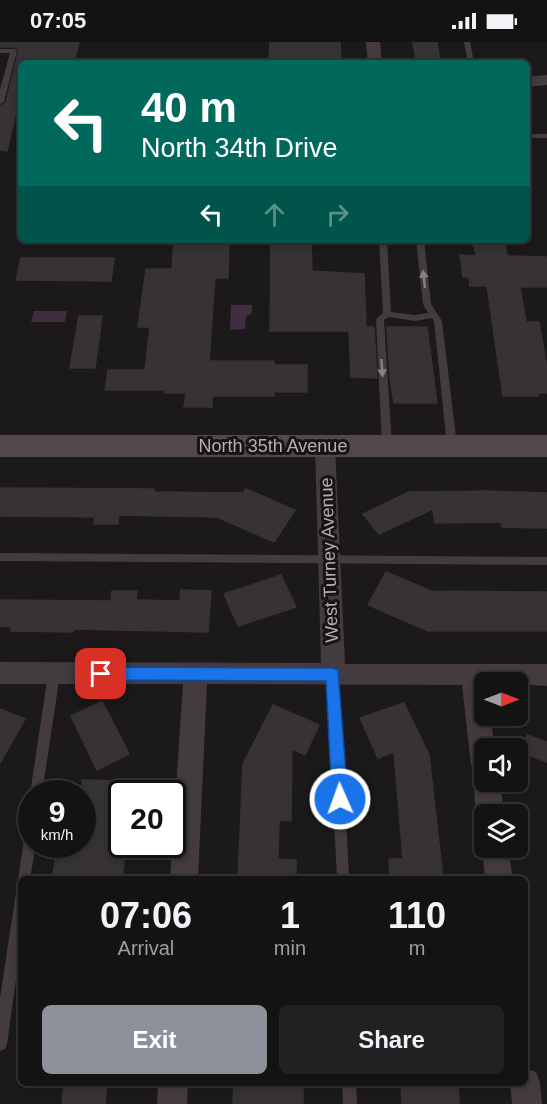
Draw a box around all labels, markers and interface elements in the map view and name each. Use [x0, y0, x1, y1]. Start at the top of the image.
text: 07:05 [30, 8, 86, 33]
icon: left [42, 84, 120, 162]
text: 40 m [141, 84, 237, 131]
text: North 34th Drive [141, 133, 338, 163]
icon: left [195, 198, 228, 231]
icon: ahead [258, 198, 291, 231]
icon: right [321, 198, 354, 231]
one-way arrow [419, 270, 429, 289]
one-way arrow [377, 358, 386, 377]
street label: North 35th Avenue [199, 436, 347, 456]
street label: West Turney Avenue [316, 477, 342, 643]
pin [75, 648, 126, 699]
icon: arrive [84, 657, 117, 690]
north arrow [474, 672, 528, 726]
map controls [474, 672, 528, 858]
button: sound [474, 738, 528, 792]
position arrow [308, 767, 372, 831]
speed limit sign: 20 [108, 780, 186, 858]
text: 9 [49, 795, 65, 828]
button: layers [474, 804, 528, 858]
text: km/h [41, 826, 73, 843]
text: 07:06 [100, 895, 192, 936]
text: 1 [280, 895, 300, 936]
text: 110 [388, 895, 446, 936]
text: Arrival [118, 937, 174, 959]
text: min [274, 937, 306, 959]
text: m [409, 937, 425, 959]
button: Exit [42, 1005, 267, 1074]
button: Share [279, 1005, 504, 1074]

